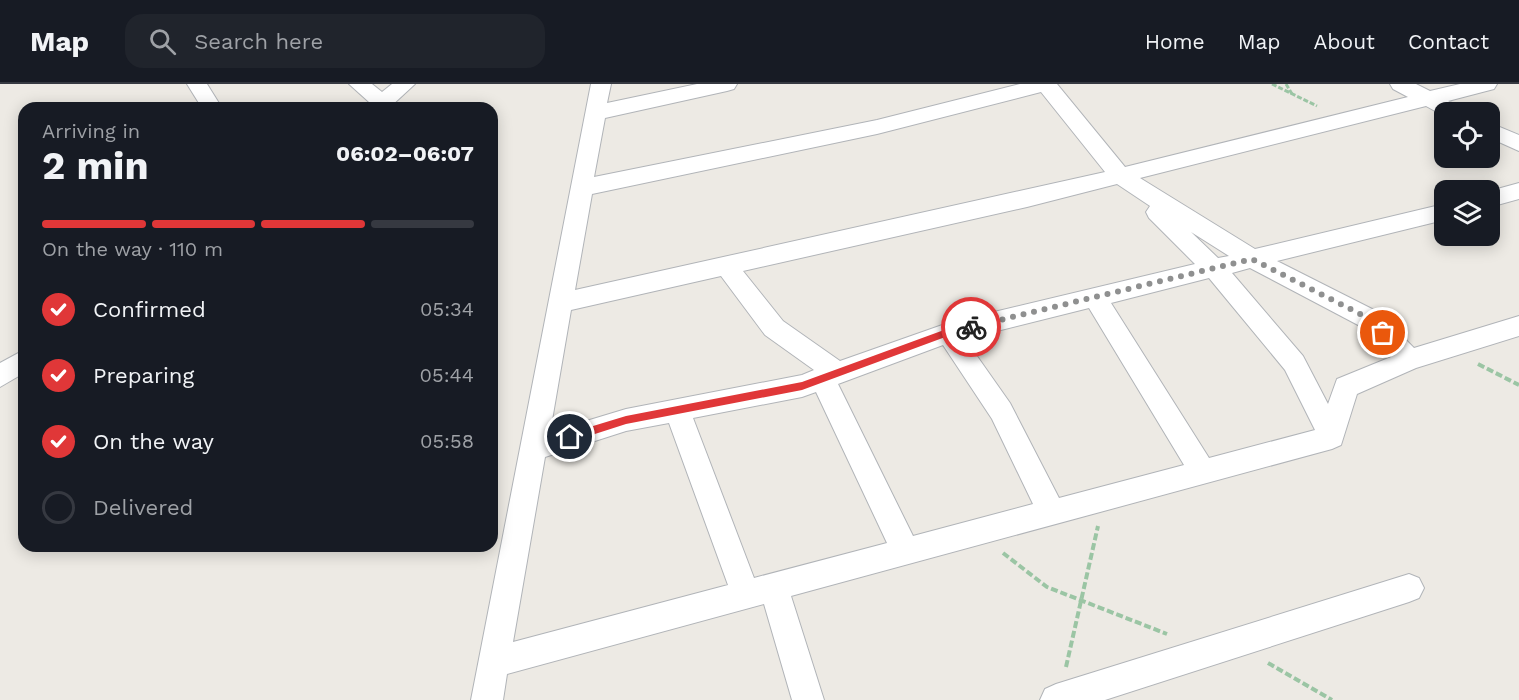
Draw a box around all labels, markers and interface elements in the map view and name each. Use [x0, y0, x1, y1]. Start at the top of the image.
search box [125, 14, 545, 68]
text: Map [30, 25, 89, 58]
icon: search [146, 25, 179, 58]
text: Search here [194, 29, 323, 54]
text: Home [1145, 29, 1205, 54]
text: Map [1238, 29, 1281, 54]
text: About [1314, 29, 1375, 54]
text: Contact [1408, 29, 1489, 54]
map controls [1434, 102, 1500, 246]
button: locate [1434, 102, 1500, 168]
text: Arriving in [42, 119, 140, 143]
text: 06:02–06:07 [336, 141, 474, 166]
text: 2 min [42, 143, 149, 188]
button: layers [1434, 180, 1500, 246]
text: On the way · 110 m [42, 237, 223, 261]
icon: check [42, 293, 75, 326]
text: Confirmed [93, 297, 206, 322]
text: 05:34 [420, 297, 474, 321]
courier [941, 297, 1001, 357]
pin [1357, 307, 1408, 358]
icon: bike [955, 311, 988, 344]
icon: bag [1366, 316, 1399, 349]
icon: check [42, 359, 75, 392]
text: Preparing [93, 363, 194, 388]
text: 05:44 [420, 363, 474, 387]
pin [544, 411, 595, 462]
icon: home [553, 420, 586, 453]
icon: check [42, 425, 75, 458]
text: On the way [93, 429, 214, 454]
text: 05:58 [420, 429, 474, 453]
text: Delivered [93, 495, 193, 520]

